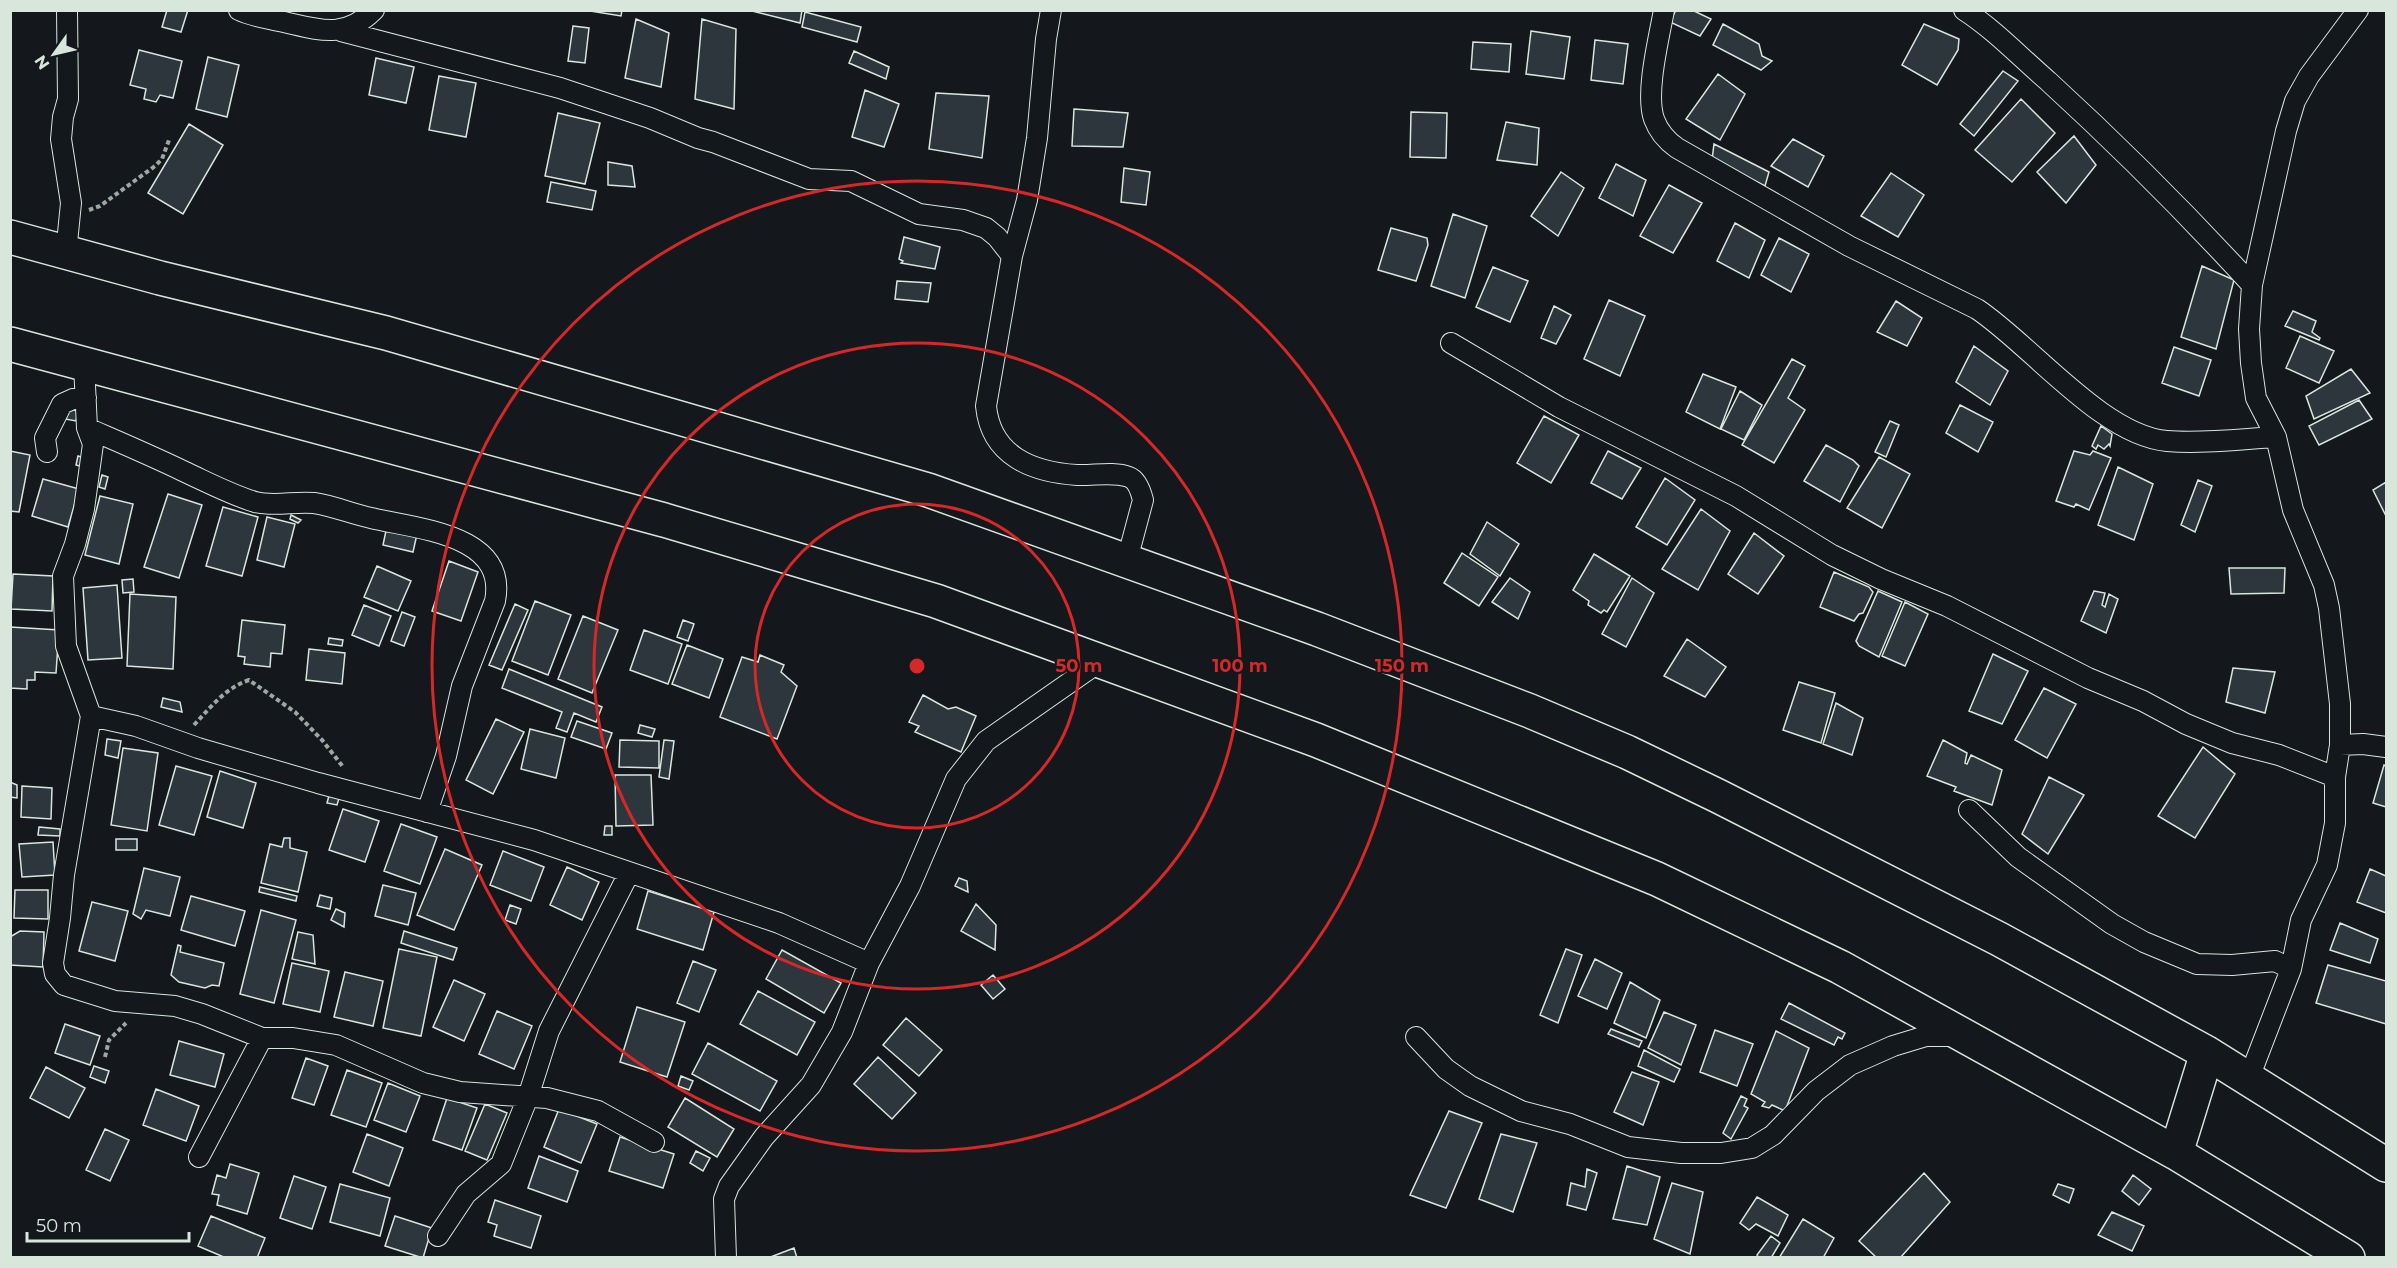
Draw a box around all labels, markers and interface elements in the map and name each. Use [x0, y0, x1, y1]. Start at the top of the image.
north arrow [24, 24, 84, 84]
text: N [30, 51, 53, 73]
text: 50 m [1056, 655, 1102, 677]
text: 100 m [1212, 655, 1268, 677]
text: 150 m [1375, 655, 1429, 677]
centre of rings [907, 656, 927, 676]
scale bar [27, 1205, 189, 1243]
text: 50 m [36, 1215, 82, 1237]

